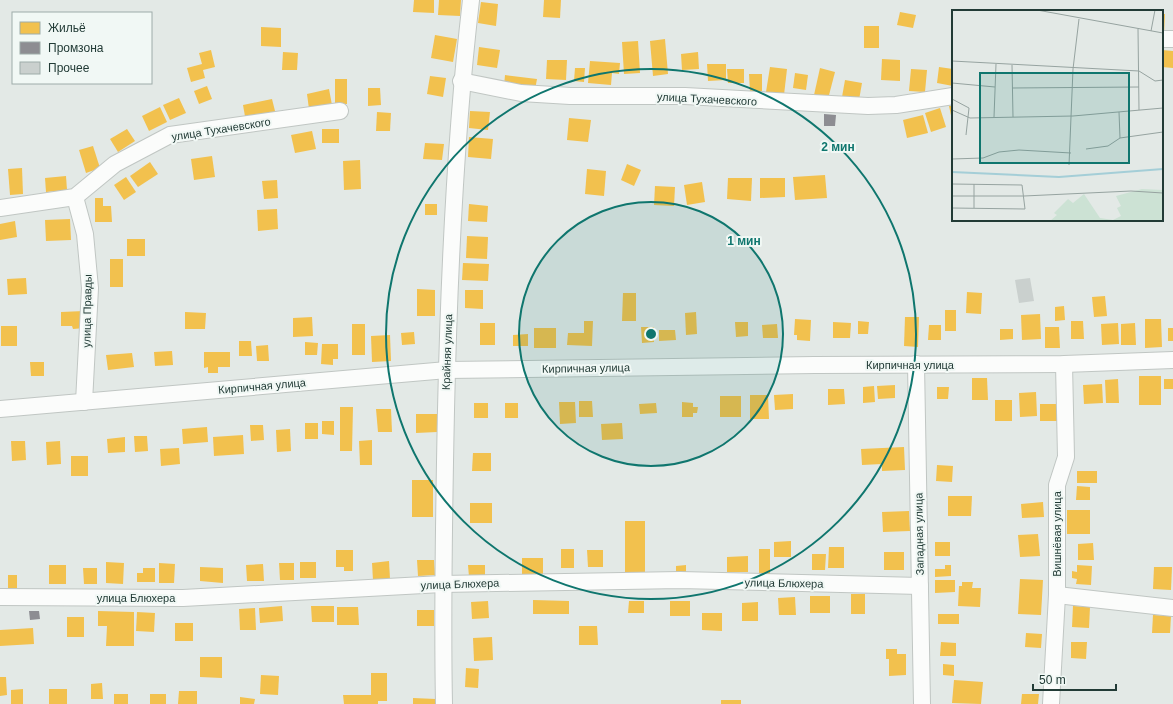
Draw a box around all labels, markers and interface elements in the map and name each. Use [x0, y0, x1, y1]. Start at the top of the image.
inset map [952, 10, 1163, 221]
legend [12, 12, 152, 84]
text: Жильё [48, 21, 86, 35]
text: Промзона [48, 41, 104, 55]
text: Прочее [48, 61, 90, 75]
street label: улица Тухачевского [657, 90, 757, 108]
street label: улица Тухачевского [171, 115, 271, 143]
text: 2 мин [821, 140, 855, 154]
text: 1 мин [727, 234, 761, 248]
street label: улица Правды [80, 274, 94, 348]
street label: Крайняя улица [440, 313, 454, 390]
centre of rings [644, 327, 658, 341]
street label: Кирпичная улица [866, 359, 955, 371]
street label: Кирпичная улица [542, 361, 631, 375]
street label: Кирпичная улица [218, 376, 307, 396]
street label: Вишнёвая улица [1051, 490, 1063, 577]
street label: Западная улица [912, 492, 926, 575]
street label: улица Блюхера [745, 576, 824, 590]
street label: улица Блюхера [420, 577, 500, 591]
street label: улица Блюхера [97, 592, 176, 604]
scale bar [1033, 666, 1116, 692]
text: 50 m [1039, 673, 1066, 687]

